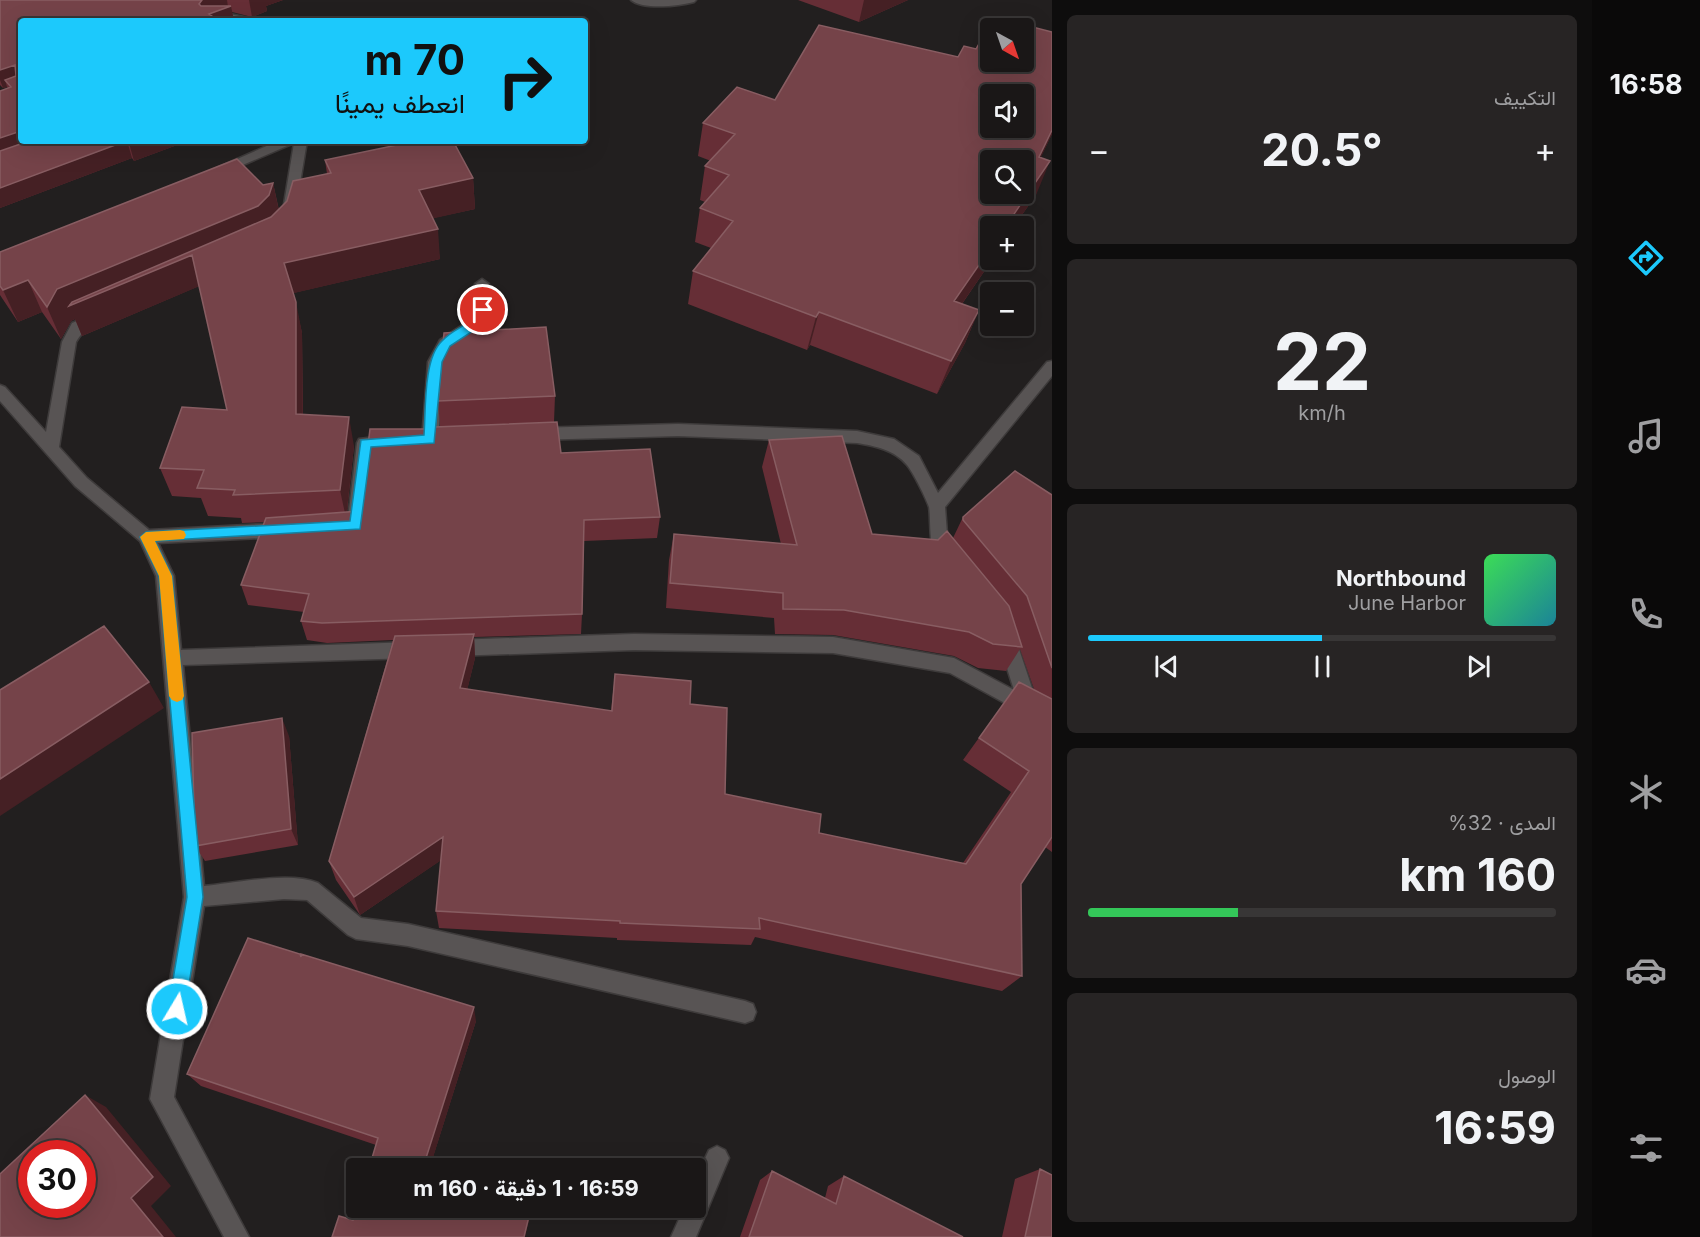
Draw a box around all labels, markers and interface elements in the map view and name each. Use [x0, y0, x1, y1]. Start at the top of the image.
north arrow [980, 18, 1034, 72]
map controls [980, 18, 1034, 336]
text: 70 m [365, 34, 465, 85]
icon: right [486, 42, 564, 120]
text: 16:58 [1609, 68, 1683, 101]
button: sound [980, 84, 1034, 138]
text: التكييف [1494, 86, 1556, 110]
text: انعطف يمينًا [335, 87, 465, 120]
text: 20.5° [1261, 122, 1383, 177]
text: − [1088, 130, 1110, 170]
text: + [1534, 130, 1556, 170]
button: search [980, 150, 1034, 204]
button: + [980, 216, 1034, 270]
icon: directions [1625, 237, 1667, 279]
button: − [980, 282, 1034, 336]
pin [457, 284, 508, 335]
icon: arrive [466, 293, 499, 326]
text: 22 [1273, 314, 1371, 409]
text: km/h [1298, 401, 1346, 425]
icon: music [1625, 415, 1667, 457]
text: Northbound [1336, 565, 1466, 591]
text: June Harbor [1348, 591, 1466, 615]
icon: phone [1625, 593, 1667, 635]
icon: previous [1150, 650, 1183, 683]
icon: pause [1306, 650, 1339, 683]
icon: next [1462, 650, 1495, 683]
icon: climate [1625, 771, 1667, 813]
text: المدى · 32% [1448, 811, 1556, 835]
text: 160 km [1399, 847, 1556, 902]
icon: car [1625, 949, 1667, 991]
position arrow [145, 977, 209, 1041]
text: الوصول [1498, 1064, 1556, 1088]
text: 16:59 [1434, 1100, 1556, 1155]
icon: filters [1625, 1127, 1667, 1169]
speed limit sign: 30 [18, 1140, 96, 1218]
text: 16:59 · 1 دقيقة · 160 m [413, 1175, 639, 1201]

